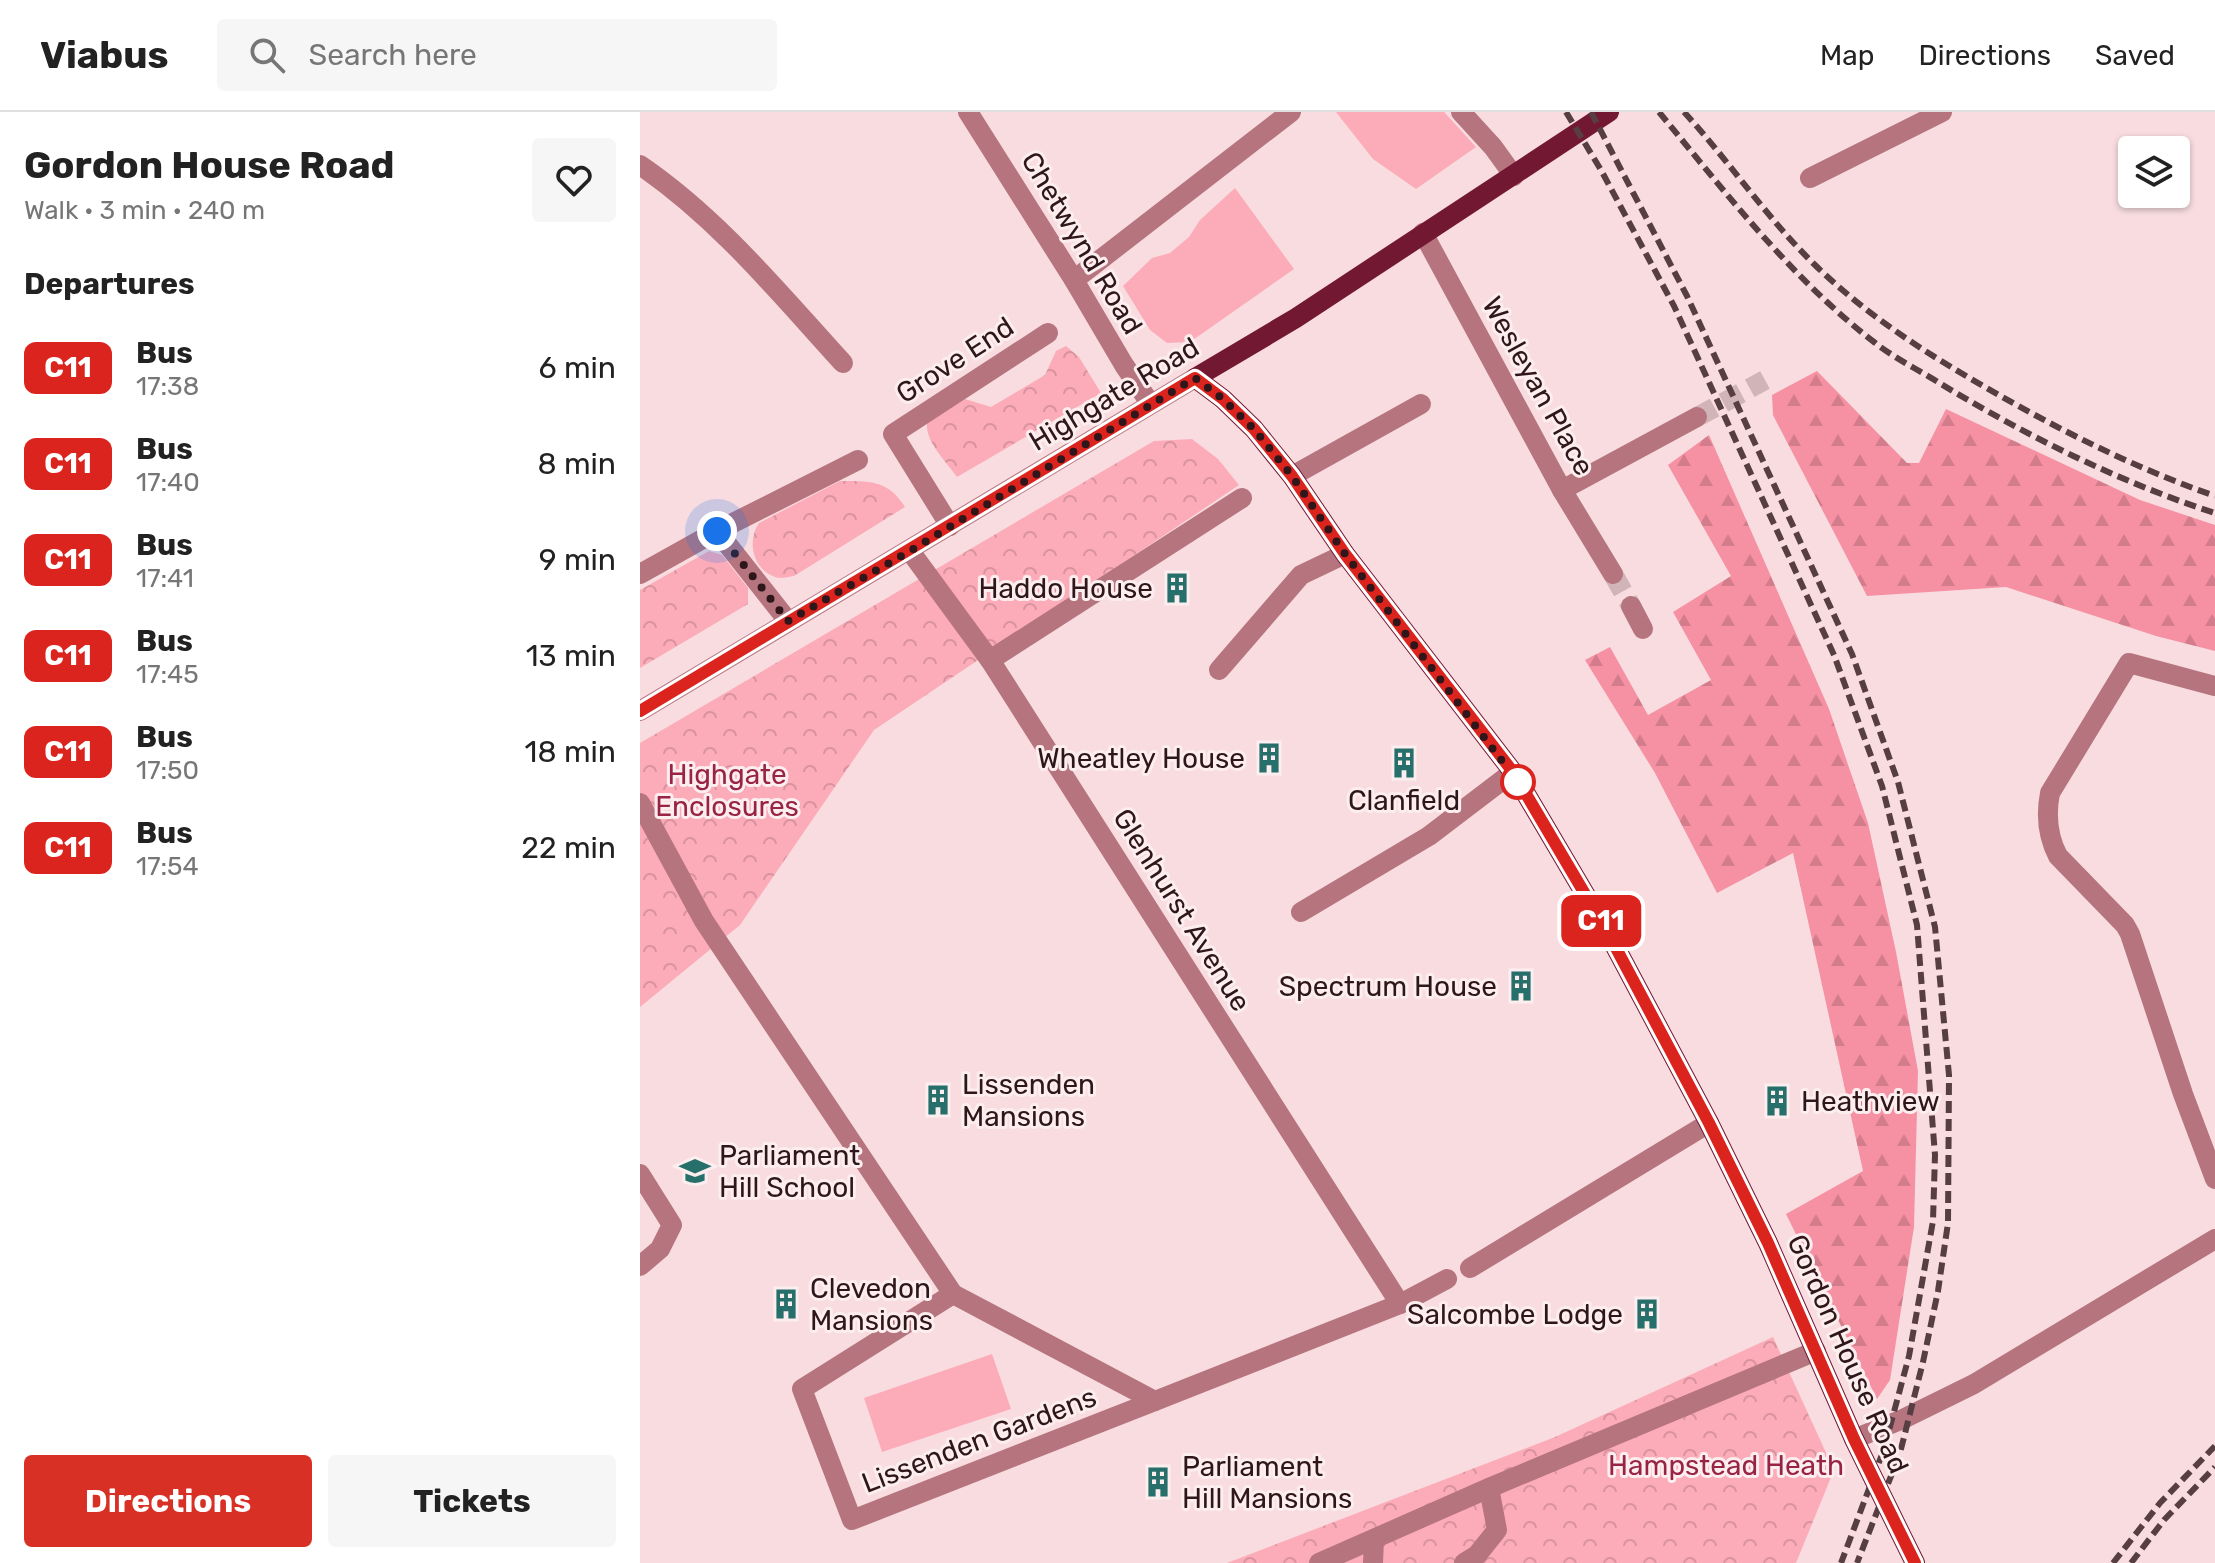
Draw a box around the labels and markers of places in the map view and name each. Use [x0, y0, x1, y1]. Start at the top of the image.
building icon: Haddo House [1160, 571, 1194, 605]
place label: Haddo House [978, 572, 1153, 605]
building icon: Wheatley House [1252, 741, 1286, 775]
place label: Wheatley House [1037, 742, 1245, 775]
building icon: Clanfield [1387, 746, 1421, 780]
unlabelled marker [1501, 765, 1535, 799]
place label: Clanfield [1348, 784, 1460, 817]
building icon: Spectrum House [1504, 969, 1538, 1003]
place label: Spectrum House [1279, 970, 1497, 1003]
place label: Lissenden Mansions [962, 1068, 1095, 1133]
building icon: Lissenden Mansions [921, 1083, 955, 1117]
building icon: Heathview [1760, 1084, 1794, 1118]
place label: Heathview [1801, 1085, 1940, 1118]
place label: Parliament Hill School [719, 1139, 860, 1204]
school or university icon: Parliament Hill School [678, 1154, 712, 1188]
place label: Clevedon Mansions [810, 1272, 933, 1337]
building icon: Clevedon Mansions [769, 1287, 803, 1321]
building icon: Salcombe Lodge [1630, 1297, 1664, 1331]
place label: Salcombe Lodge [1407, 1298, 1623, 1331]
place label: Parliament Hill Mansions [1182, 1450, 1352, 1515]
building icon: Parliament Hill Mansions [1141, 1465, 1175, 1499]

